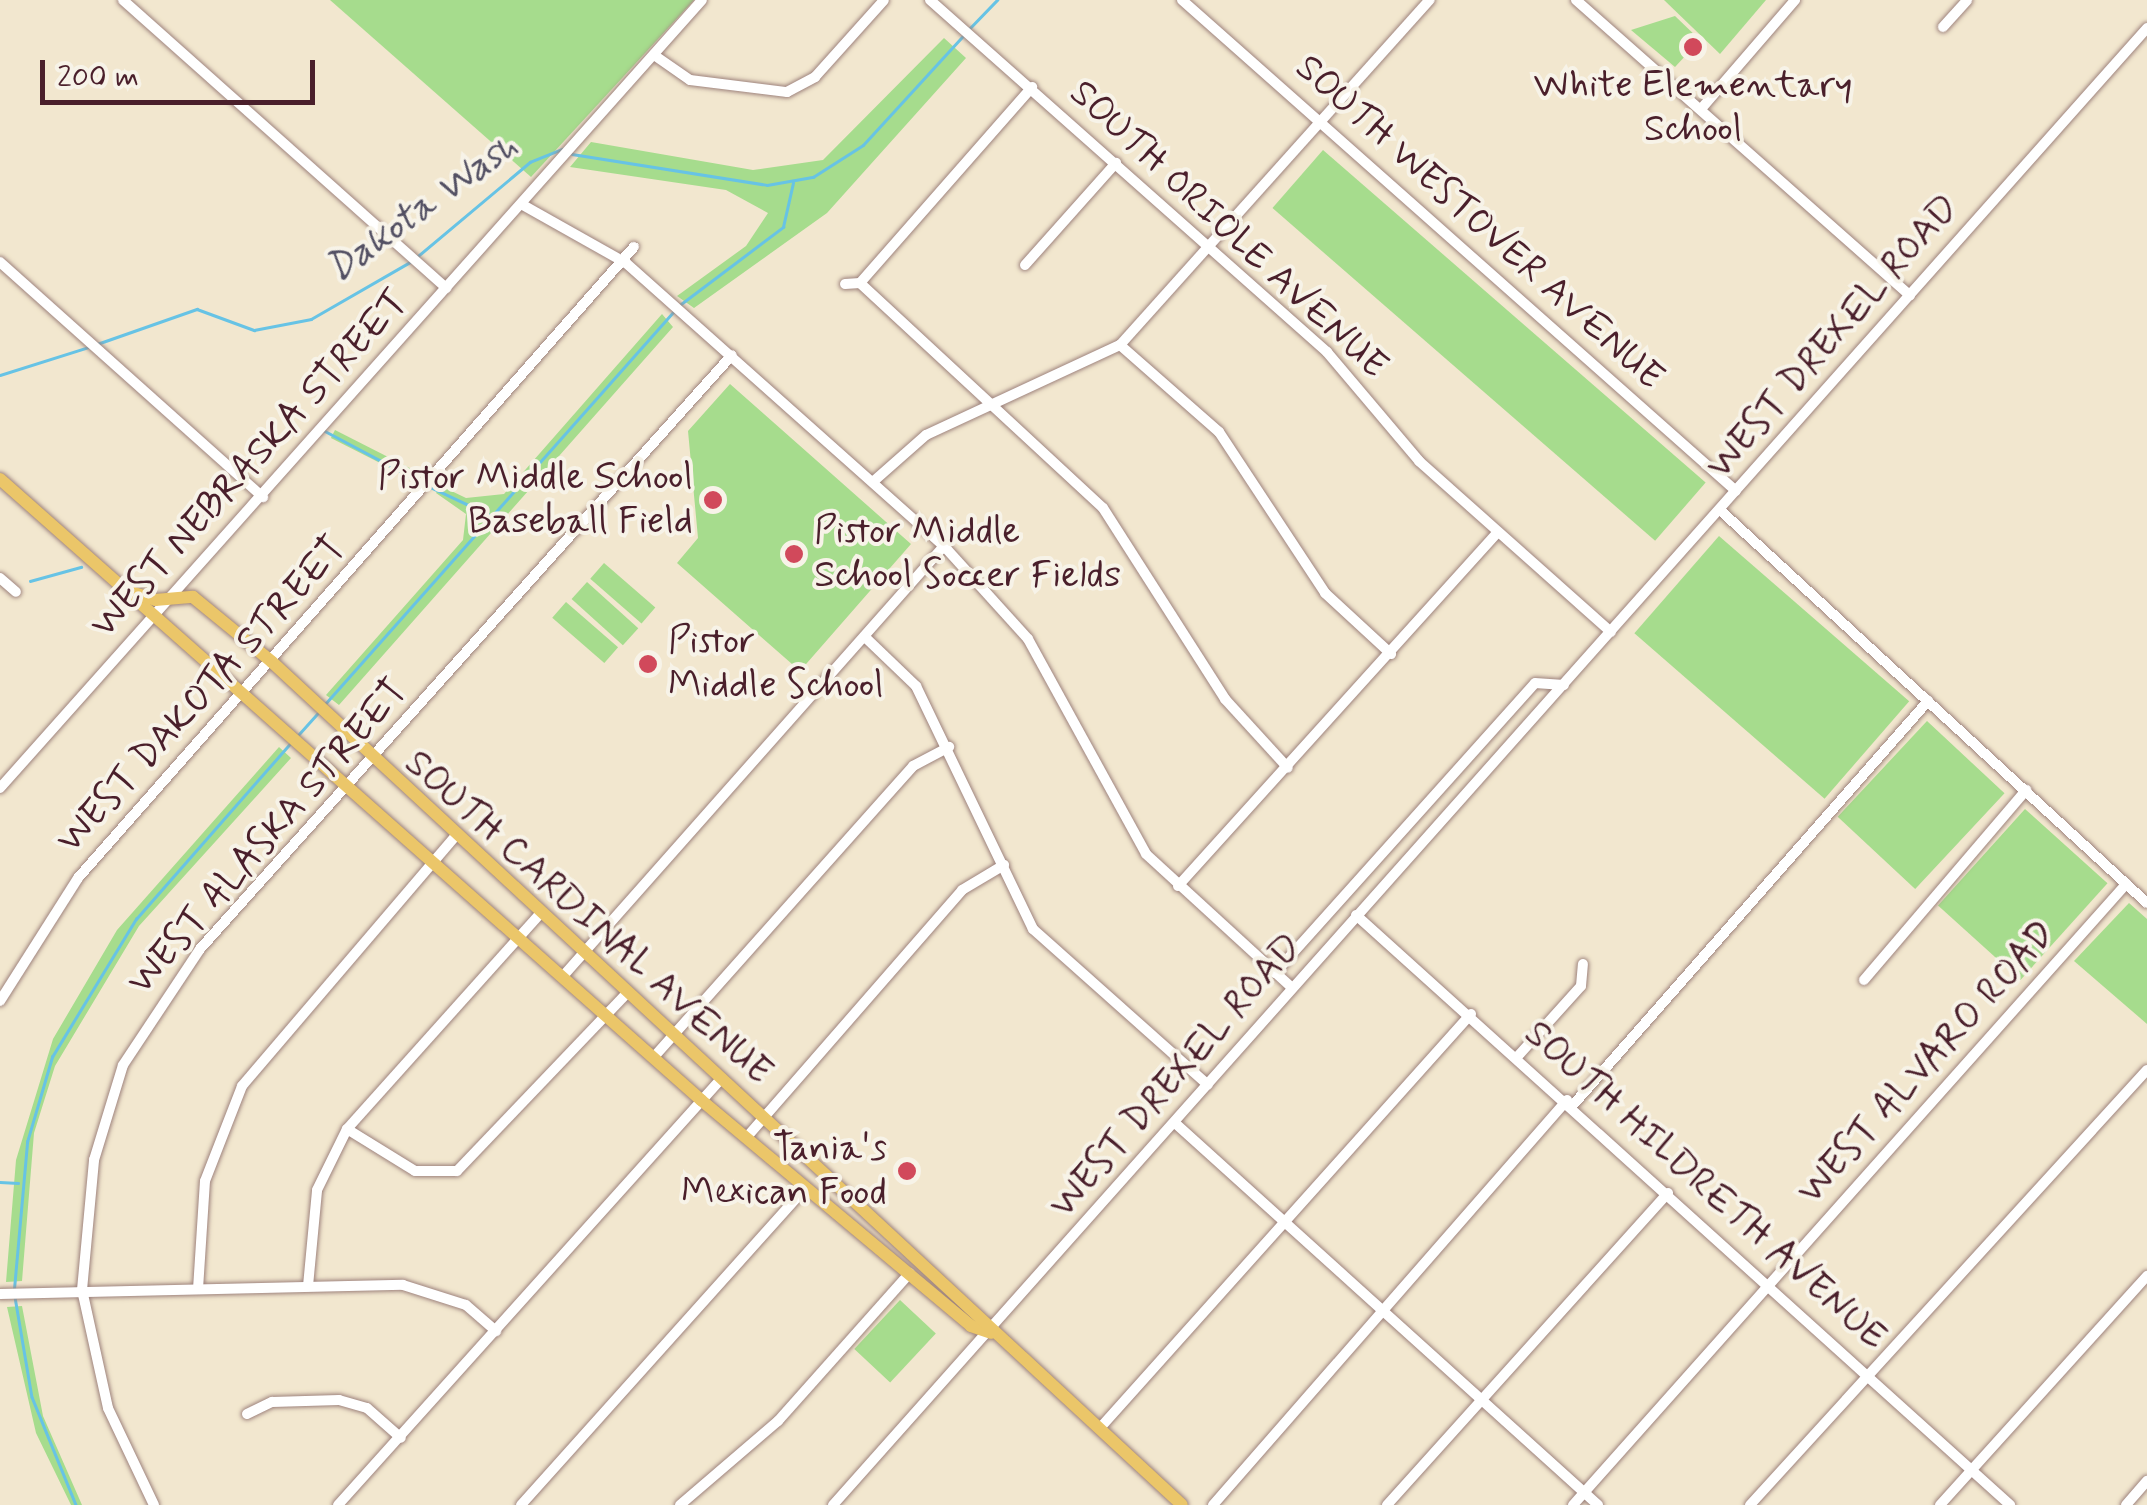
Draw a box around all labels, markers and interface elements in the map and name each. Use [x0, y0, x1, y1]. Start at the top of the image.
marker: White Elementary School [1682, 36, 1704, 58]
scale bar [45, 40, 320, 102]
street label: SOUTH WESTOVER AVENUE [1286, 46, 1672, 400]
text: 200 m [57, 58, 139, 97]
place label: White Elementary School [1535, 63, 1851, 152]
street label: SOUTH ORIOLE AVENUE [1059, 70, 1397, 390]
water label: Dakota Wash [316, 122, 528, 294]
street label: WEST DREXEL ROAD [1697, 186, 1969, 488]
street label: WEST NEBRASKA STREET [80, 279, 420, 649]
place label: Pistor Middle School Baseball Field [378, 455, 693, 544]
marker: Pistor Middle School Baseball Field [702, 489, 724, 511]
place label: Pistor Middle School Soccer Fields [814, 509, 1125, 598]
street label: WEST DAKOTA STREET [48, 527, 356, 863]
marker: Pistor Middle School Soccer Fields [783, 543, 805, 565]
place label: Pistor Middle School [668, 619, 885, 708]
marker: Pistor Middle School [637, 653, 659, 675]
street label: WEST ALASKA STREET [118, 670, 418, 1004]
street label: SOUTH CARDINAL AVENUE [395, 741, 781, 1095]
street label: WEST ALVARO ROAD [1789, 913, 2065, 1213]
street label: WEST DREXEL ROAD [1040, 925, 1312, 1227]
street label: SOUTH HILDRETH AVENUE [1513, 1010, 1897, 1362]
place label: Tania's Mexican Food [679, 1126, 887, 1216]
marker: Tania's Mexican Food [896, 1160, 918, 1182]

